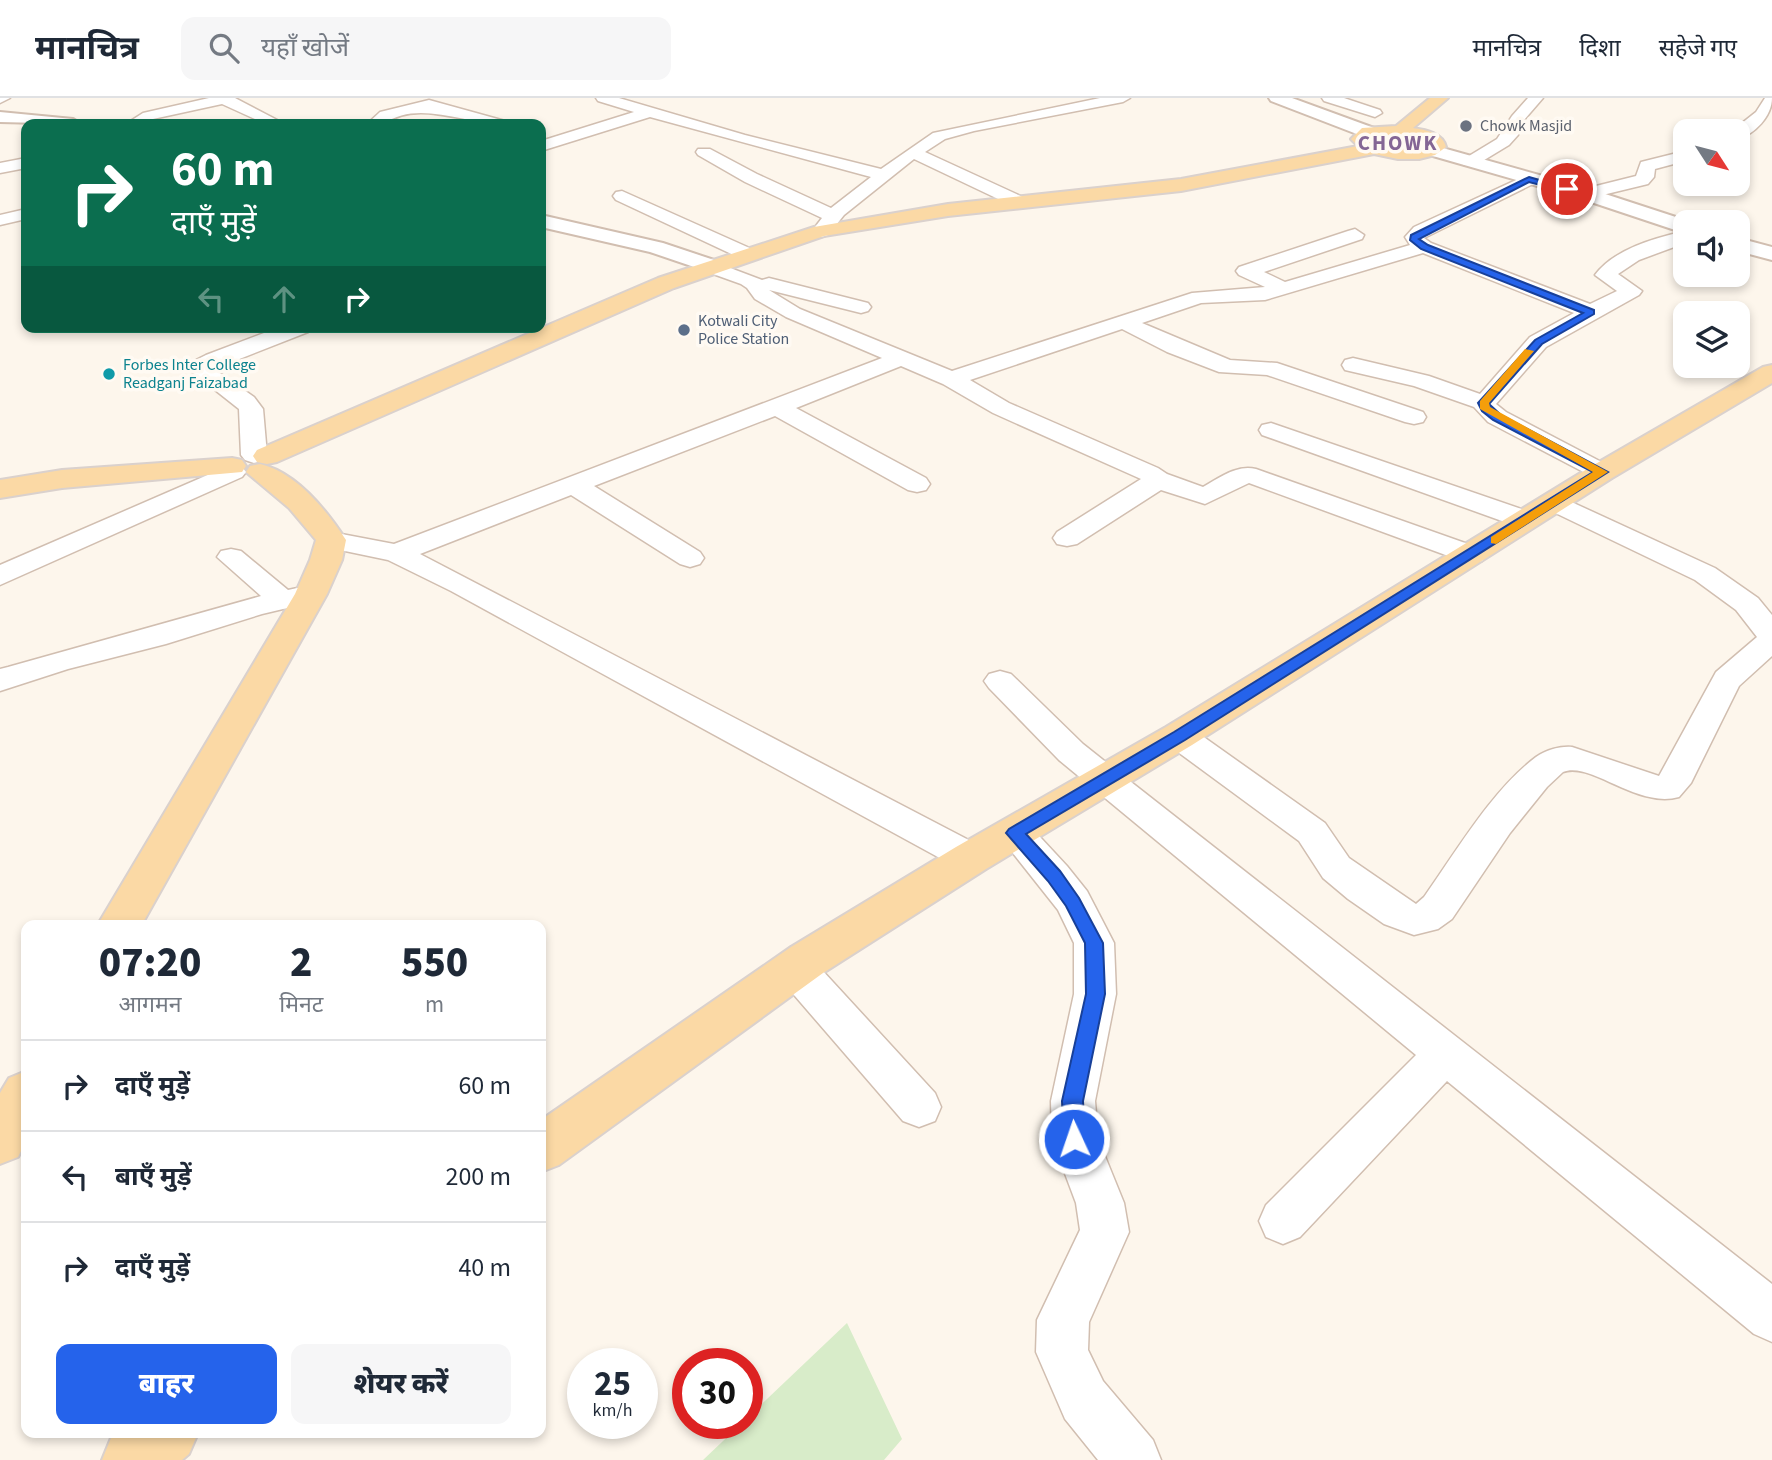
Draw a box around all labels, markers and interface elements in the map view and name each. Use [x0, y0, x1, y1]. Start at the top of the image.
search box [181, 17, 671, 80]
text: मानचित्र [35, 25, 139, 72]
icon: search [205, 29, 243, 67]
text: यहाँ खोजें [261, 29, 349, 66]
text: मानचित्र [1473, 31, 1541, 66]
text: दिशा [1579, 31, 1621, 66]
text: सहेजे गए [1659, 31, 1737, 66]
place label: Chowk Masjid [1480, 115, 1572, 137]
marker: Chowk Masjid [1458, 118, 1474, 134]
north arrow [1673, 119, 1750, 196]
map controls [1673, 119, 1750, 378]
district label: CHOWK [1358, 128, 1438, 158]
text: 60 m [171, 135, 275, 205]
icon: right [56, 147, 147, 238]
pin [1537, 159, 1597, 219]
icon: arrive [1548, 170, 1586, 208]
text: दाएँ मुड़ें [171, 200, 257, 246]
button: sound [1673, 210, 1750, 287]
icon: left [192, 280, 230, 318]
icon: ahead [265, 280, 303, 318]
icon: right [338, 280, 376, 318]
button: layers [1673, 301, 1750, 378]
place label: Kotwali City Police Station [698, 310, 789, 350]
marker: Kotwali City Police Station [676, 322, 692, 338]
place label: Forbes Inter College Readganj Faizabad [123, 354, 256, 394]
marker: Forbes Inter College Readganj Faizabad [101, 366, 117, 382]
text: 07:20 [99, 933, 201, 993]
text: 2 [290, 933, 312, 993]
text: 550 [401, 933, 468, 993]
text: आगमन [119, 988, 182, 1021]
text: मिनट [279, 988, 323, 1021]
text: m [425, 988, 444, 1021]
icon: right [56, 1067, 94, 1105]
text: दाएँ मुड़ें [115, 1067, 190, 1104]
text: 60 m [458, 1067, 511, 1104]
position arrow [1037, 1102, 1111, 1176]
icon: left [56, 1158, 94, 1196]
text: बाएँ मुड़ें [115, 1158, 192, 1195]
text: 200 m [445, 1158, 511, 1195]
icon: right [56, 1249, 94, 1287]
text: दाएँ मुड़ें [115, 1249, 190, 1286]
text: 40 m [458, 1249, 511, 1286]
button: बाहर [56, 1344, 277, 1424]
button: शेयर करें [291, 1344, 511, 1424]
speed limit sign: 30 [672, 1348, 763, 1439]
text: 25 [594, 1359, 631, 1409]
text: km/h [593, 1398, 632, 1423]

